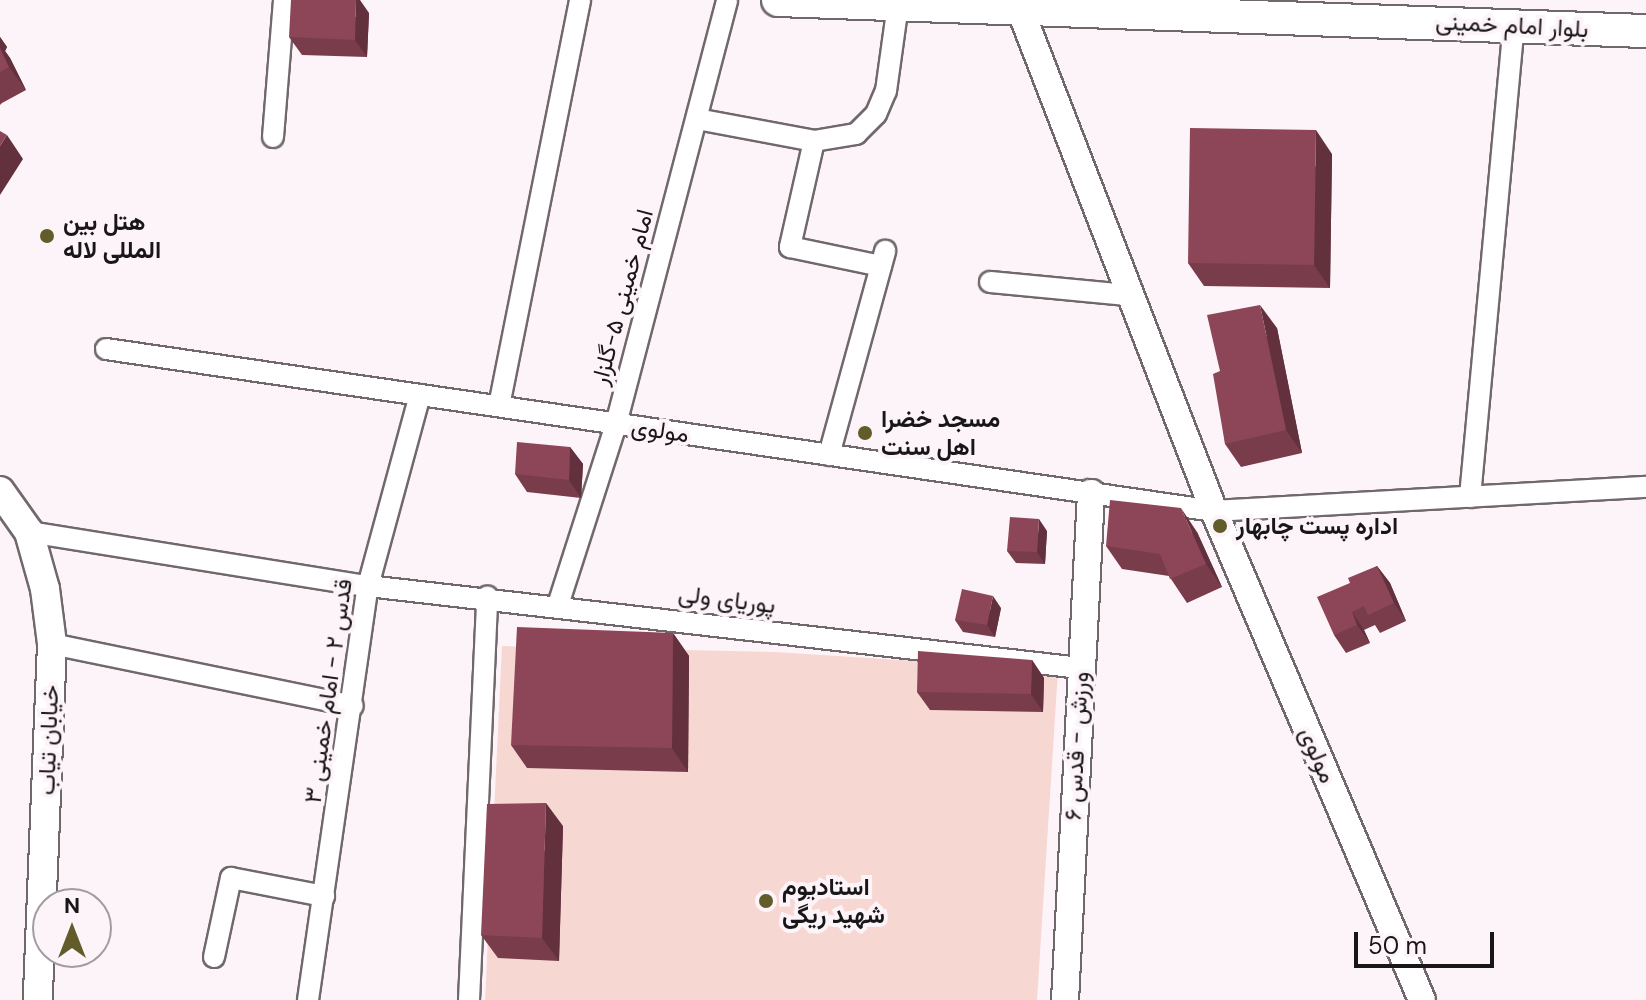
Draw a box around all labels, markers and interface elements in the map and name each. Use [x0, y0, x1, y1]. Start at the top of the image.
street label: بلوار امام خمینی [1435, 7, 1589, 43]
street label: امام خمینی ۵-گلزار [585, 206, 659, 388]
place label: هتل بین المللی لاله [63, 208, 161, 264]
marker: هتل بین المللی لاله [38, 227, 56, 245]
place label: مسجد خضرا اهل سنت [881, 405, 1000, 461]
street label: مولوی [629, 412, 691, 448]
marker: مسجد خضرا اهل سنت [856, 424, 874, 442]
place label: اداره پست چابهار [1236, 512, 1398, 540]
marker: اداره پست چابهار [1211, 517, 1229, 535]
street label: قدس ۲ - امام خمینی ۳ [298, 577, 358, 805]
street label: پوریای ولی [677, 579, 777, 619]
street label: ورزش - قدس ۶ [1058, 671, 1094, 821]
street label: خیابان تیاب [32, 684, 64, 796]
street label: مولوی [1293, 723, 1343, 787]
place label: استادیوم شهید ریگی [782, 873, 885, 929]
north arrow [32, 888, 112, 968]
text: N [64, 891, 80, 920]
marker: استادیوم شهید ریگی [757, 892, 775, 910]
scale bar [1358, 916, 1498, 966]
text: 50 m [1368, 930, 1427, 961]

